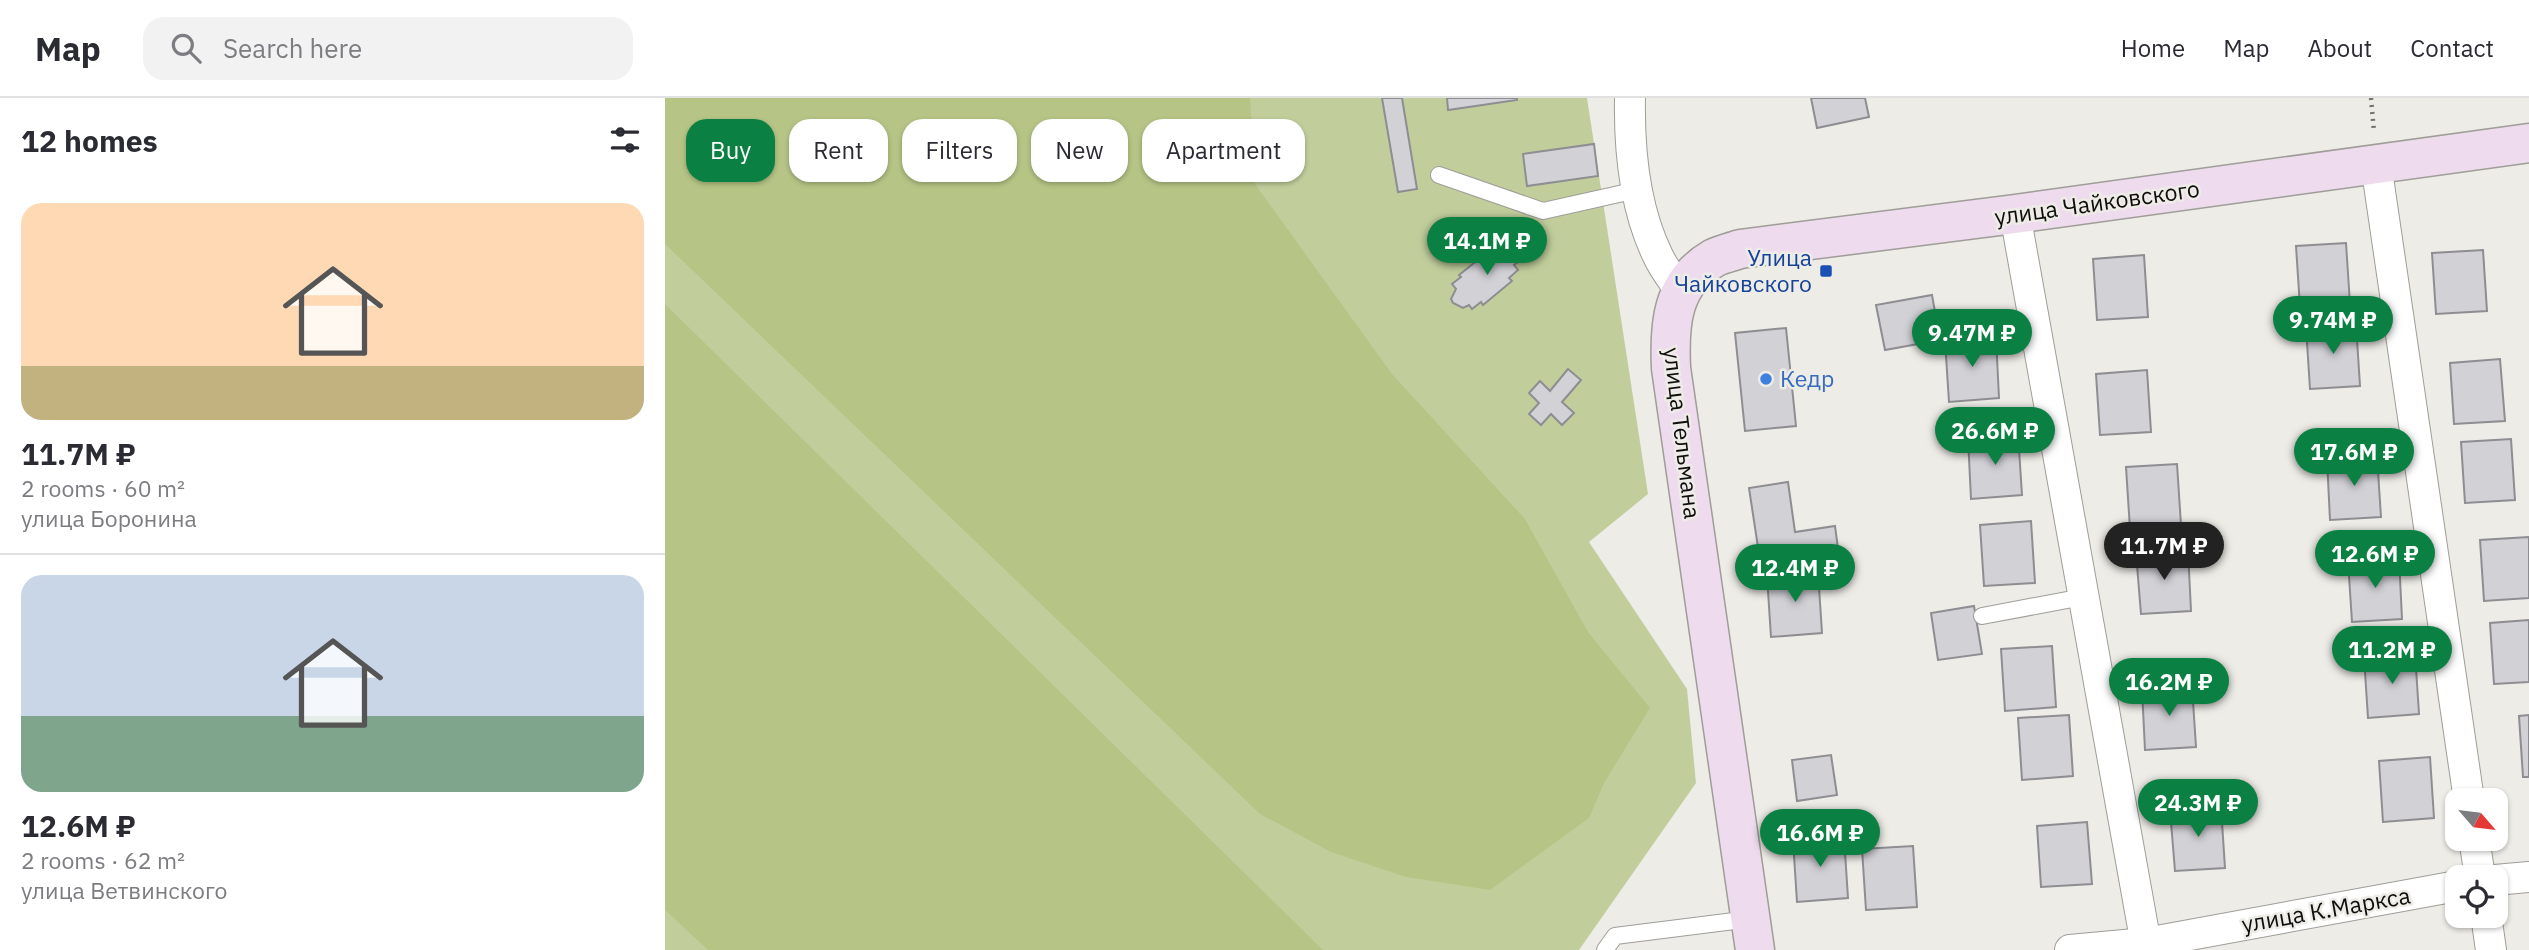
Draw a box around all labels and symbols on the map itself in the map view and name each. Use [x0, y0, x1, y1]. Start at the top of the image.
street label: улица Чайковского [1992, 173, 2201, 231]
pin: 14.1M ₽ [1422, 218, 1552, 277]
place label: Улица Чайковского [1674, 242, 1812, 298]
marker: Улица Чайковского [1818, 263, 1834, 279]
pin: 9.74M ₽ [2268, 296, 2398, 356]
pin: 9.47M ₽ [1907, 310, 2037, 369]
street label: улица Тельмана [1658, 345, 1708, 520]
place label: Кедр [1780, 363, 1834, 393]
marker: Кедр [1758, 371, 1774, 387]
pin: 26.6M ₽ [1930, 408, 2060, 467]
pin: 17.6M ₽ [2289, 428, 2419, 488]
pin: 11.7M ₽ [2099, 522, 2229, 582]
pin: 12.6M ₽ [2310, 531, 2440, 590]
pin: 12.4M ₽ [1730, 545, 1860, 604]
pin: 11.2M ₽ [2327, 626, 2457, 686]
pin: 16.2M ₽ [2104, 658, 2234, 718]
pin: 24.3M ₽ [2133, 780, 2263, 839]
north arrow [2445, 788, 2508, 850]
pin: 16.6M ₽ [1755, 810, 1885, 869]
street label: улица К.Маркса [2239, 879, 2413, 939]

